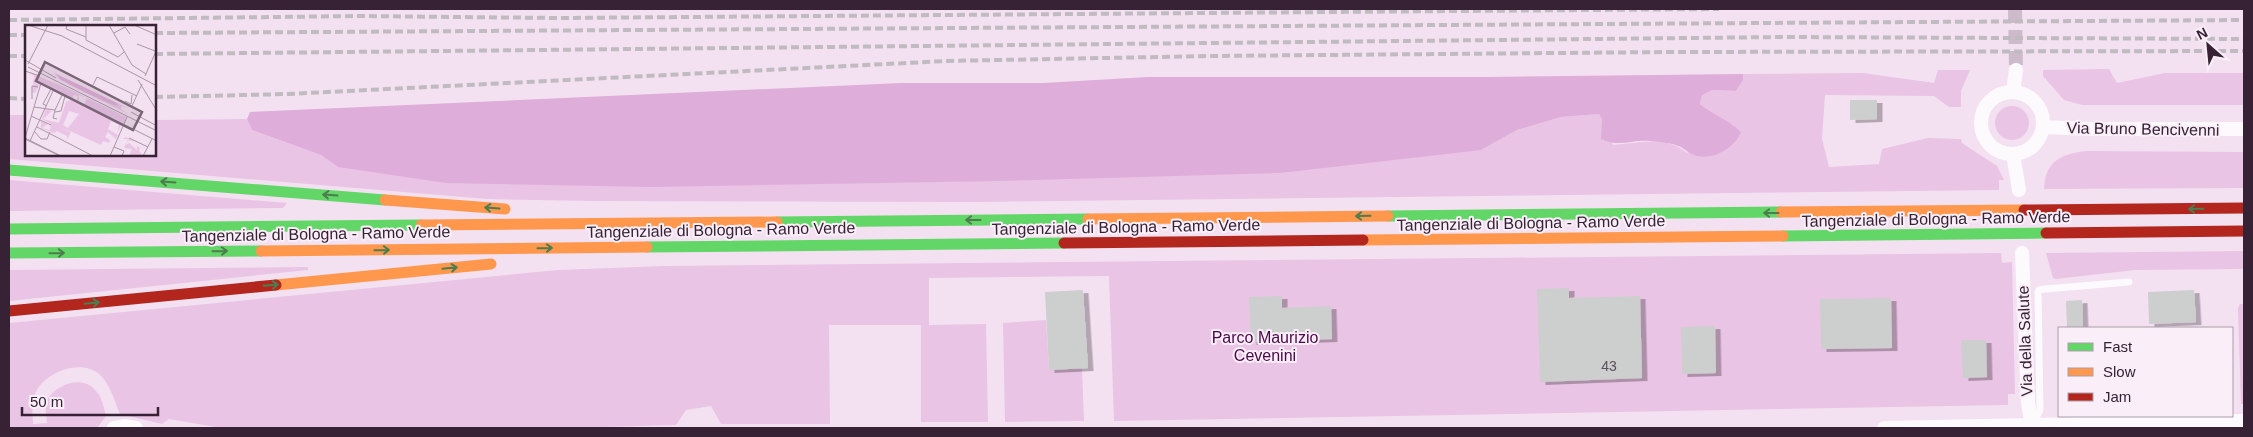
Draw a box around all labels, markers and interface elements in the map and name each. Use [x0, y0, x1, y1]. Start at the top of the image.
north arrow [2183, 20, 2233, 70]
text: N [2194, 24, 2210, 43]
inset map [25, 25, 156, 156]
street label: Via Bruno Bencivenni [2067, 119, 2219, 139]
one-way arrow [160, 178, 176, 187]
one-way arrow [322, 190, 338, 200]
one-way arrow [484, 203, 500, 212]
one-way arrow [2188, 204, 2204, 213]
one-way arrow [1763, 208, 1779, 218]
street label: Tangenziale di Bologna - Ramo Verde [1802, 208, 2071, 230]
one-way arrow [1355, 211, 1372, 221]
street label: Tangenziale di Bologna - Ramo Verde [1397, 212, 1666, 234]
one-way arrow [965, 215, 982, 225]
street label: Tangenziale di Bologna - Ramo Verde [992, 216, 1261, 238]
street label: Tangenziale di Bologna - Ramo Verde [587, 219, 856, 241]
street label: Tangenziale di Bologna - Ramo Verde [182, 223, 451, 245]
one-way arrow [536, 243, 553, 253]
one-way arrow [374, 245, 390, 254]
one-way arrow [212, 246, 228, 256]
one-way arrow [49, 248, 65, 258]
one-way arrow [442, 263, 458, 273]
one-way arrow [263, 281, 279, 290]
street label: Via della Salute [2015, 285, 2035, 397]
one-way arrow [84, 298, 100, 308]
legend [2058, 327, 2233, 417]
park label: Parco Maurizio Cevenini [1212, 329, 1318, 364]
text: Fast [2103, 338, 2133, 355]
house number: 43 [1601, 358, 1617, 374]
text: Slow [2103, 363, 2136, 380]
scale bar [22, 384, 159, 416]
text: Jam [2103, 388, 2131, 405]
text: 50 m [30, 393, 63, 410]

